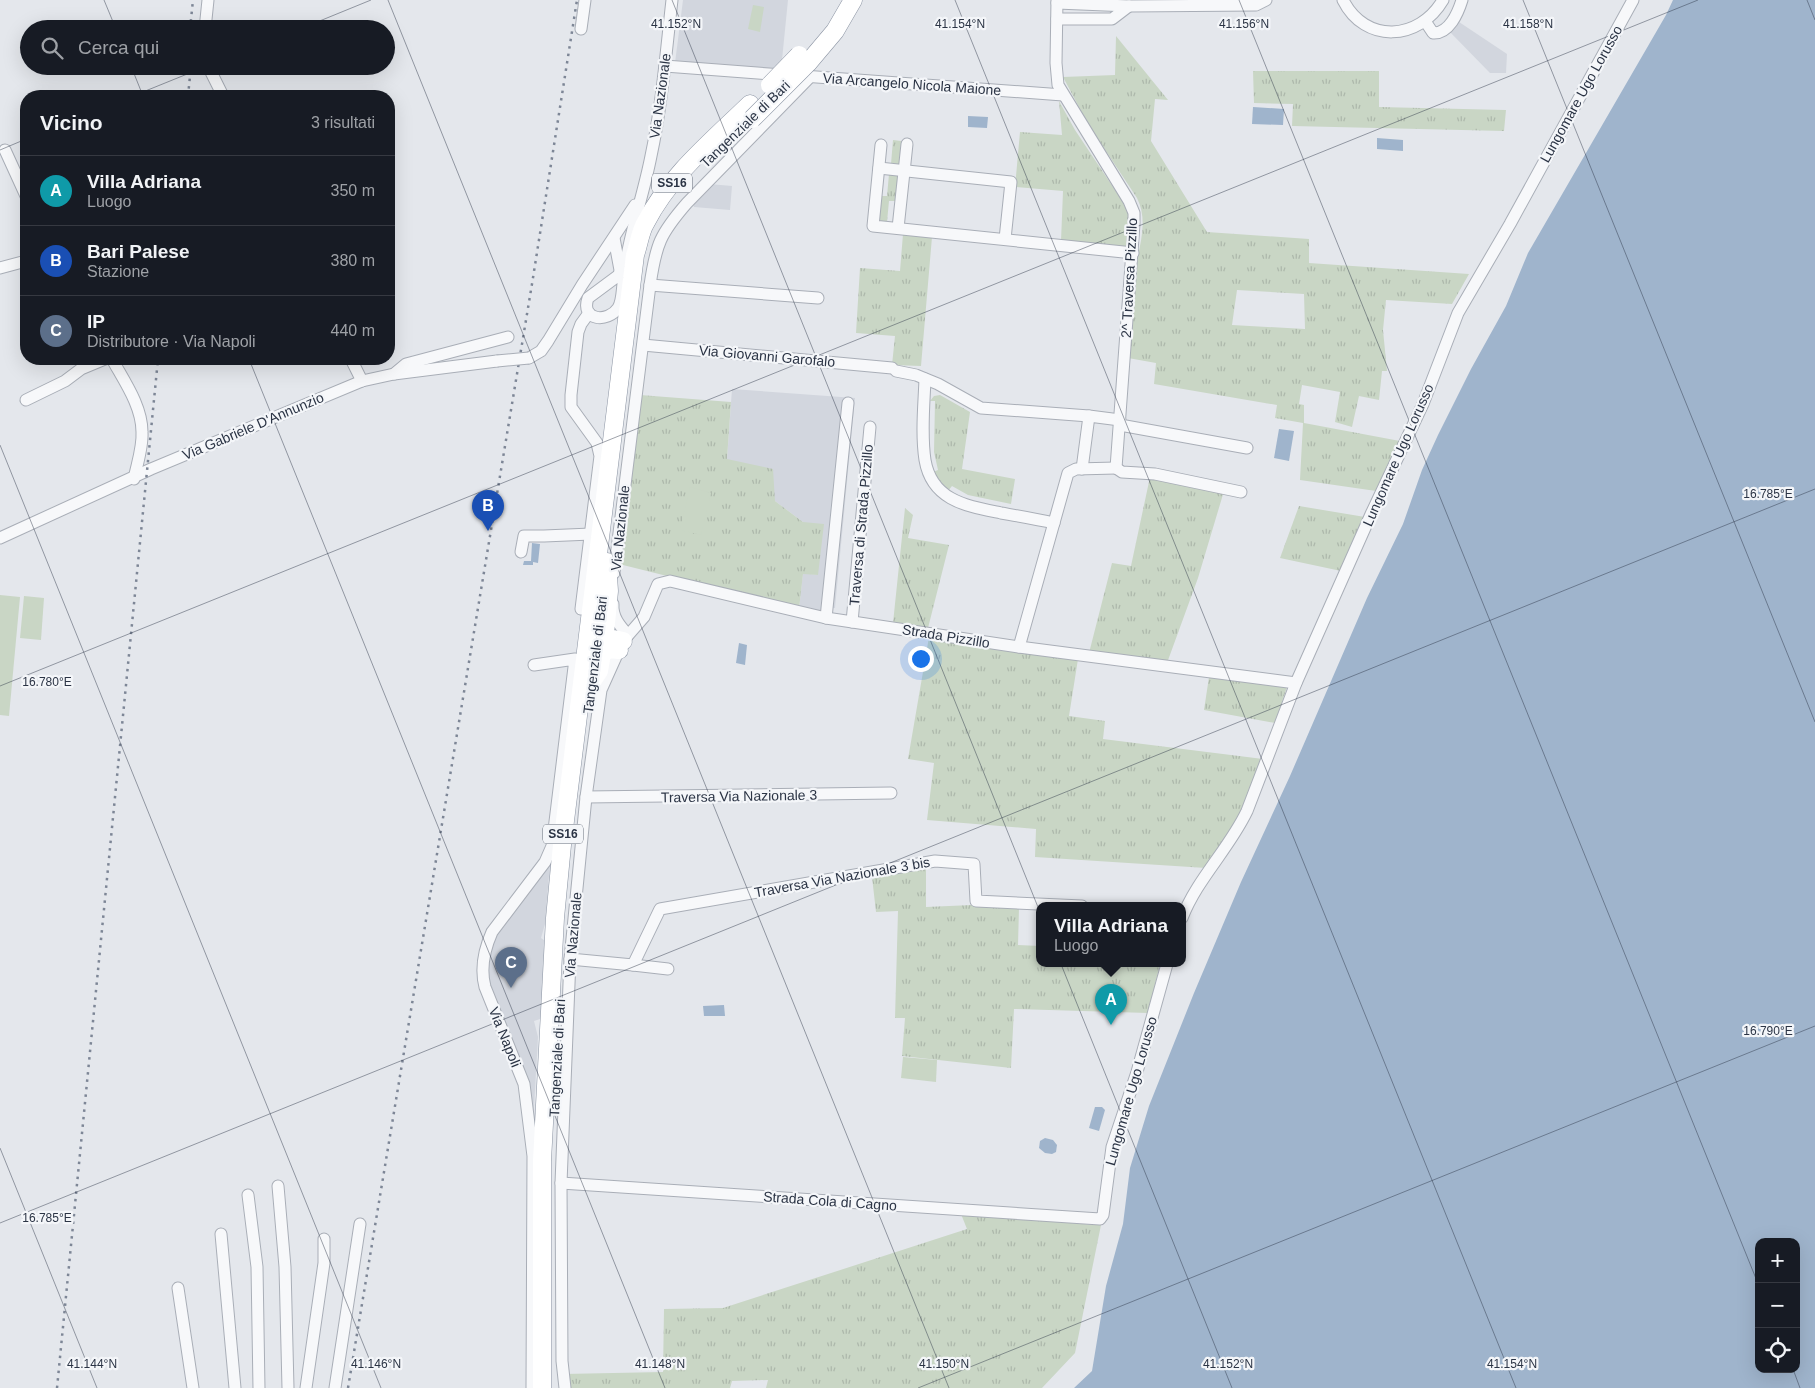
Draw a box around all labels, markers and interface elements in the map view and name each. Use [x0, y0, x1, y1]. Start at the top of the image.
text: 41.152°N [651, 17, 701, 31]
text: 41.154°N [935, 17, 985, 31]
text: 41.156°N [1219, 17, 1269, 31]
text: 41.158°N [1503, 17, 1553, 31]
search box [20, 20, 395, 75]
street label: Lungomare Ugo Lorusso [1537, 23, 1625, 165]
icon: search [38, 34, 66, 62]
text: Cerca qui [78, 37, 159, 58]
street label: Via Nazionale [646, 52, 674, 140]
street label: Via Arcangelo Nicola Maione [822, 70, 1002, 98]
street label: Tangenziale di Bari [697, 77, 793, 171]
text: Vicino [40, 111, 103, 134]
text: 3 risultati [311, 114, 375, 131]
text: Villa Adriana [87, 171, 201, 192]
road number: SS16 [652, 174, 692, 192]
text: A [50, 182, 62, 199]
text: 350 m [331, 182, 375, 199]
text: Luogo [87, 193, 132, 210]
street label: 2^ Traversa Pizzillo [1118, 217, 1140, 338]
text: Bari Palese [87, 241, 189, 262]
text: B [50, 252, 62, 269]
text: 380 m [331, 252, 375, 269]
text: Stazione [87, 263, 149, 280]
text: IP [87, 311, 105, 332]
text: C [50, 322, 62, 339]
text: 440 m [331, 322, 375, 339]
text: Distributore · Via Napoli [87, 333, 256, 350]
street label: Via Giovanni Garofalo [698, 342, 836, 370]
street label: Lungomare Ugo Lorusso [1359, 381, 1437, 529]
street label: Via Gabriele D'Annunzio [180, 389, 326, 463]
street label: Traversa di Strada Pizzillo [846, 443, 876, 606]
street label: Via Nazionale [608, 484, 632, 572]
text: 16.785°E [1743, 487, 1793, 501]
pin: B [472, 490, 504, 531]
street label: Tangenziale di Bari [580, 595, 610, 715]
street label: Strada Pizzillo [901, 621, 991, 651]
your location [908, 646, 934, 672]
text: 16.780°E [22, 675, 72, 689]
street label: Traversa Via Nazionale 3 [661, 787, 818, 805]
road number: SS16 [543, 824, 583, 844]
street label: Traversa Via Nazionale 3 bis [753, 854, 931, 900]
street label: Via Nazionale [561, 891, 585, 979]
popup [1036, 902, 1186, 967]
text: Villa Adriana [1054, 915, 1168, 936]
text: Luogo [1054, 937, 1098, 954]
pin: C [495, 947, 527, 988]
pin: A [1095, 984, 1127, 1025]
street label: Tangenziale di Bari [546, 999, 568, 1117]
street label: Via Napoli [486, 1005, 524, 1069]
street label: Lungomare Ugo Lorusso [1102, 1015, 1160, 1167]
text: 16.790°E [1743, 1024, 1793, 1038]
street label: Strada Cola di Cagno [763, 1188, 898, 1214]
text: 16.785°E [22, 1211, 72, 1225]
map controls [1755, 1238, 1800, 1373]
button: + [1755, 1238, 1800, 1283]
button: − [1755, 1283, 1800, 1328]
button: locate [1755, 1328, 1800, 1373]
text: 41.144°N [67, 1357, 117, 1371]
text: 41.146°N [351, 1357, 401, 1371]
text: 41.148°N [635, 1357, 685, 1371]
text: 41.150°N [919, 1357, 969, 1371]
text: 41.152°N [1203, 1357, 1253, 1371]
text: 41.154°N [1487, 1357, 1537, 1371]

